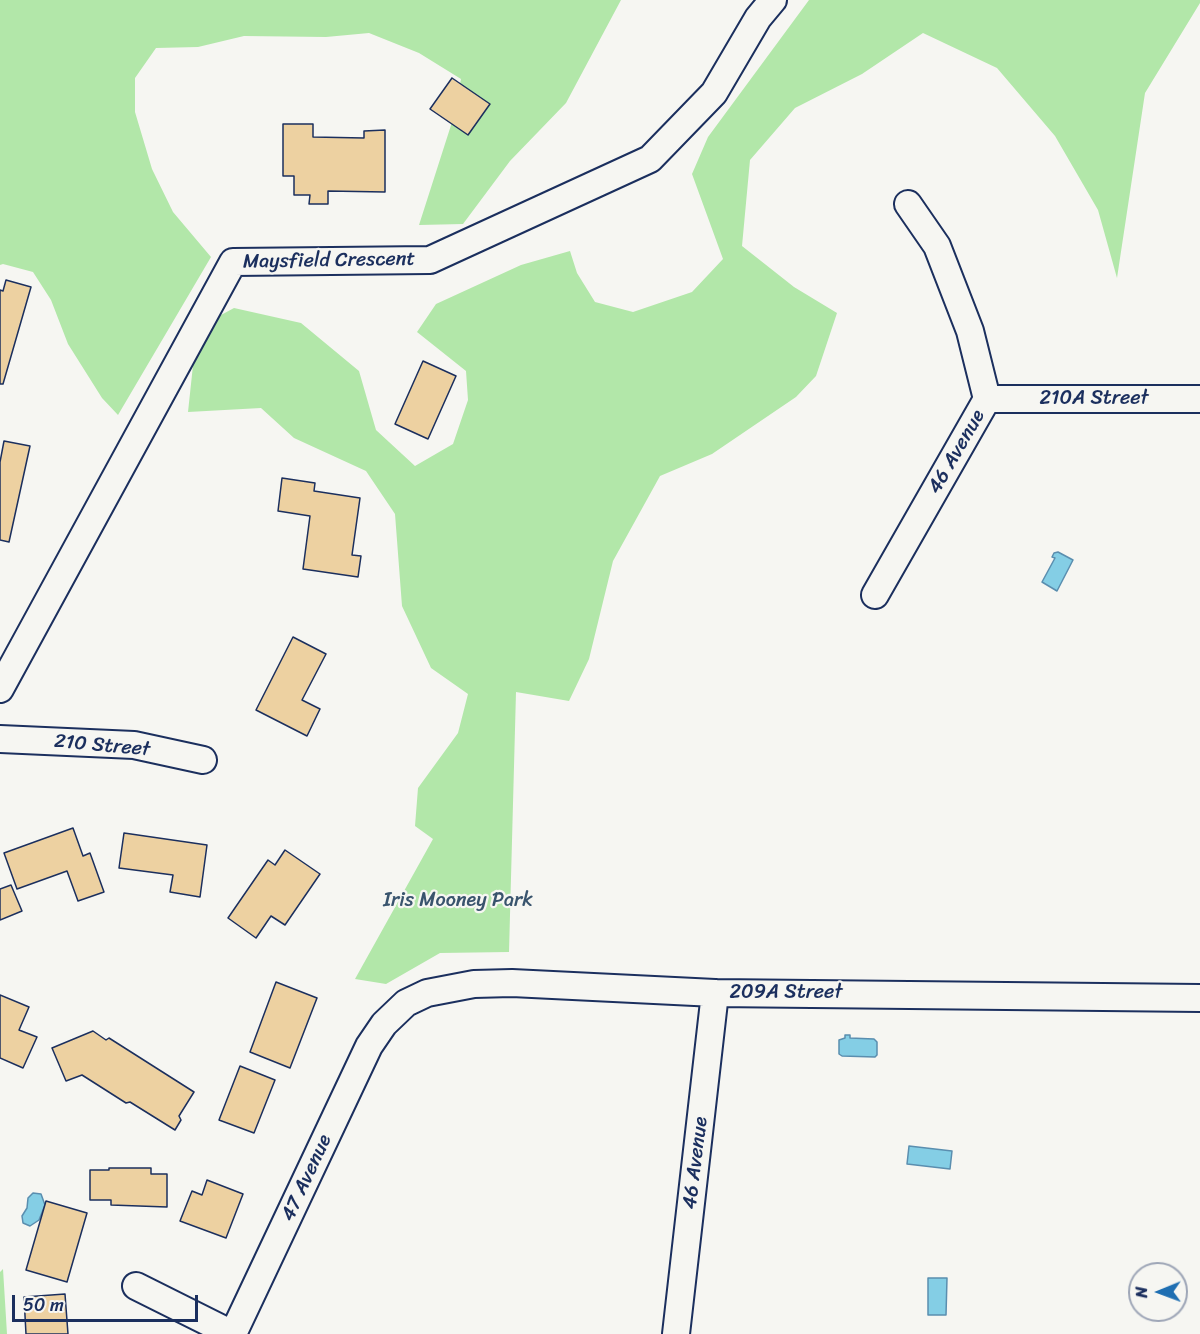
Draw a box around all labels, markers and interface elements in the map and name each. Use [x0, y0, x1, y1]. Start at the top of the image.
street label: Maysfield Crescent [243, 247, 415, 275]
street label: 210A Street [1039, 387, 1149, 411]
street label: 46 Avenue [923, 406, 991, 498]
street label: 210 Street [53, 730, 151, 762]
park label: Iris Mooney Park [383, 889, 533, 913]
street label: 209A Street [730, 981, 842, 1005]
street label: 46 Avenue [678, 1115, 714, 1211]
street label: 47 Avenue [276, 1131, 338, 1225]
north arrow [1128, 1262, 1188, 1322]
scale bar [15, 1283, 201, 1321]
text: N [1127, 1286, 1156, 1298]
text: 50 m [23, 1289, 64, 1321]

